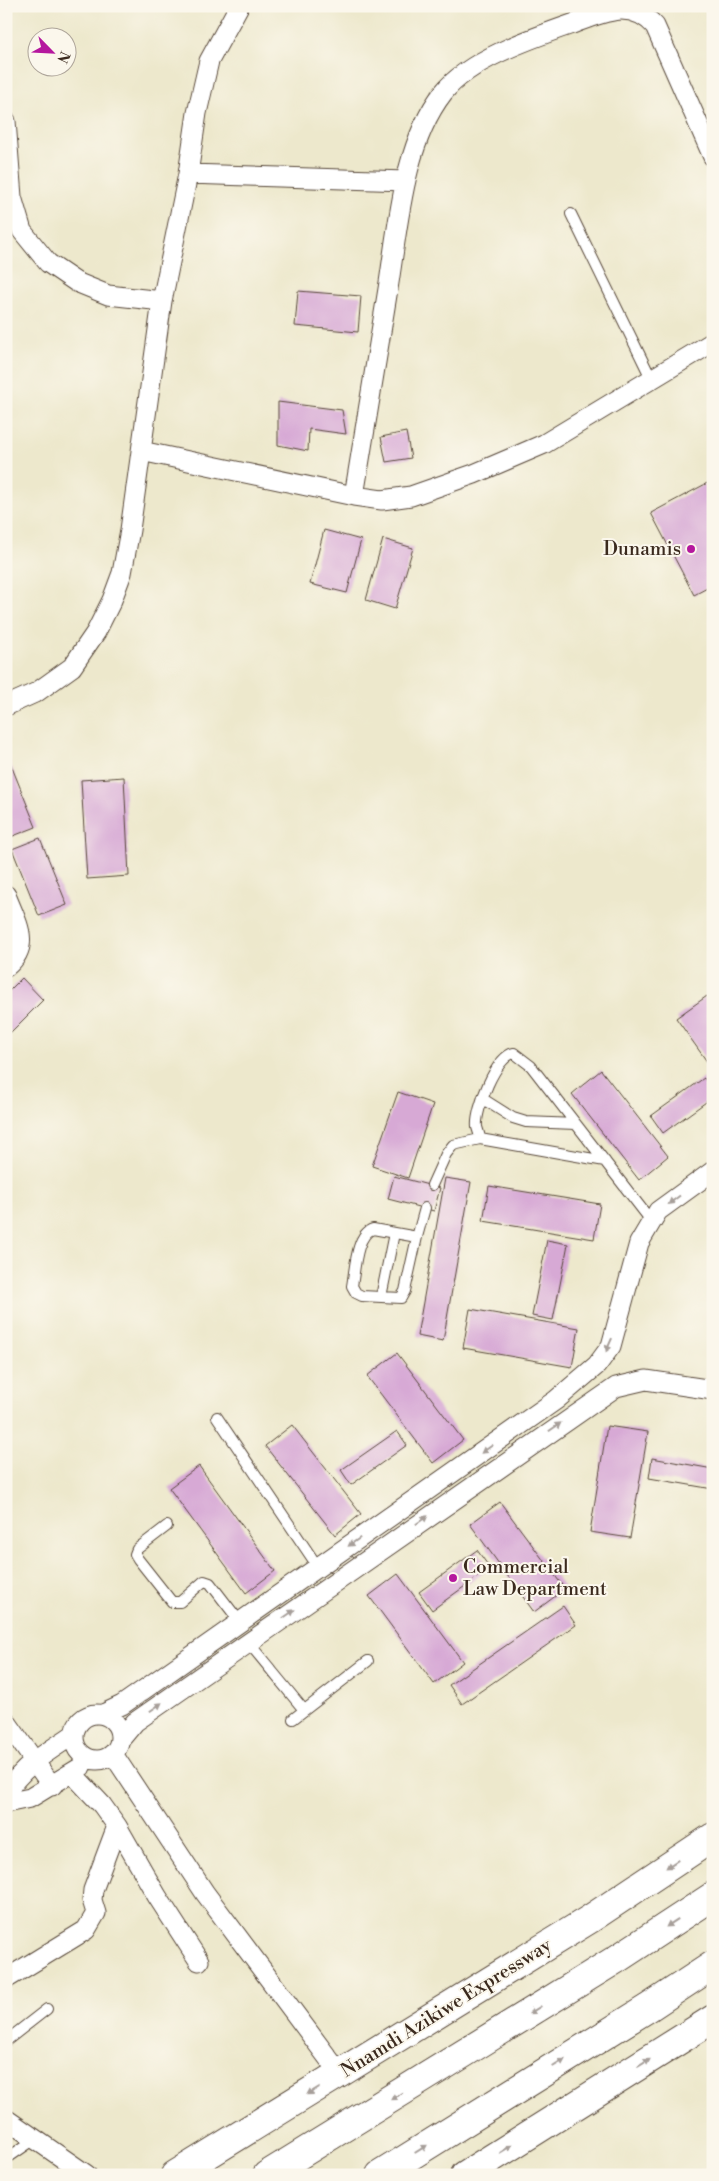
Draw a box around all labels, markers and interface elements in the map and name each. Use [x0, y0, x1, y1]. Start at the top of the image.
north arrow [28, 28, 78, 78]
text: N [52, 48, 73, 66]
place label: Dunamis [603, 537, 681, 561]
marker: Dunamis [685, 543, 697, 555]
one-way arrow [668, 1194, 681, 1205]
one-way arrow [605, 1338, 613, 1352]
one-way arrow [548, 1422, 562, 1432]
one-way arrow [480, 1444, 494, 1454]
one-way arrow [415, 1515, 429, 1525]
one-way arrow [347, 1537, 361, 1547]
place label: Commercial Law Department [463, 1555, 607, 1601]
marker: Commercial Law Department [447, 1572, 459, 1584]
one-way arrow [282, 1609, 296, 1619]
one-way arrow [149, 1702, 163, 1712]
one-way arrow [665, 1859, 679, 1869]
one-way arrow [665, 1918, 679, 1927]
street label: Nnamdi Azikiwe Expressway [336, 1933, 556, 2083]
one-way arrow [529, 2005, 542, 2014]
one-way arrow [637, 2058, 651, 2068]
one-way arrow [553, 2059, 566, 2068]
one-way arrow [306, 2086, 319, 2095]
one-way arrow [391, 2091, 404, 2100]
one-way arrow [415, 2144, 428, 2154]
one-way arrow [499, 2144, 513, 2154]

